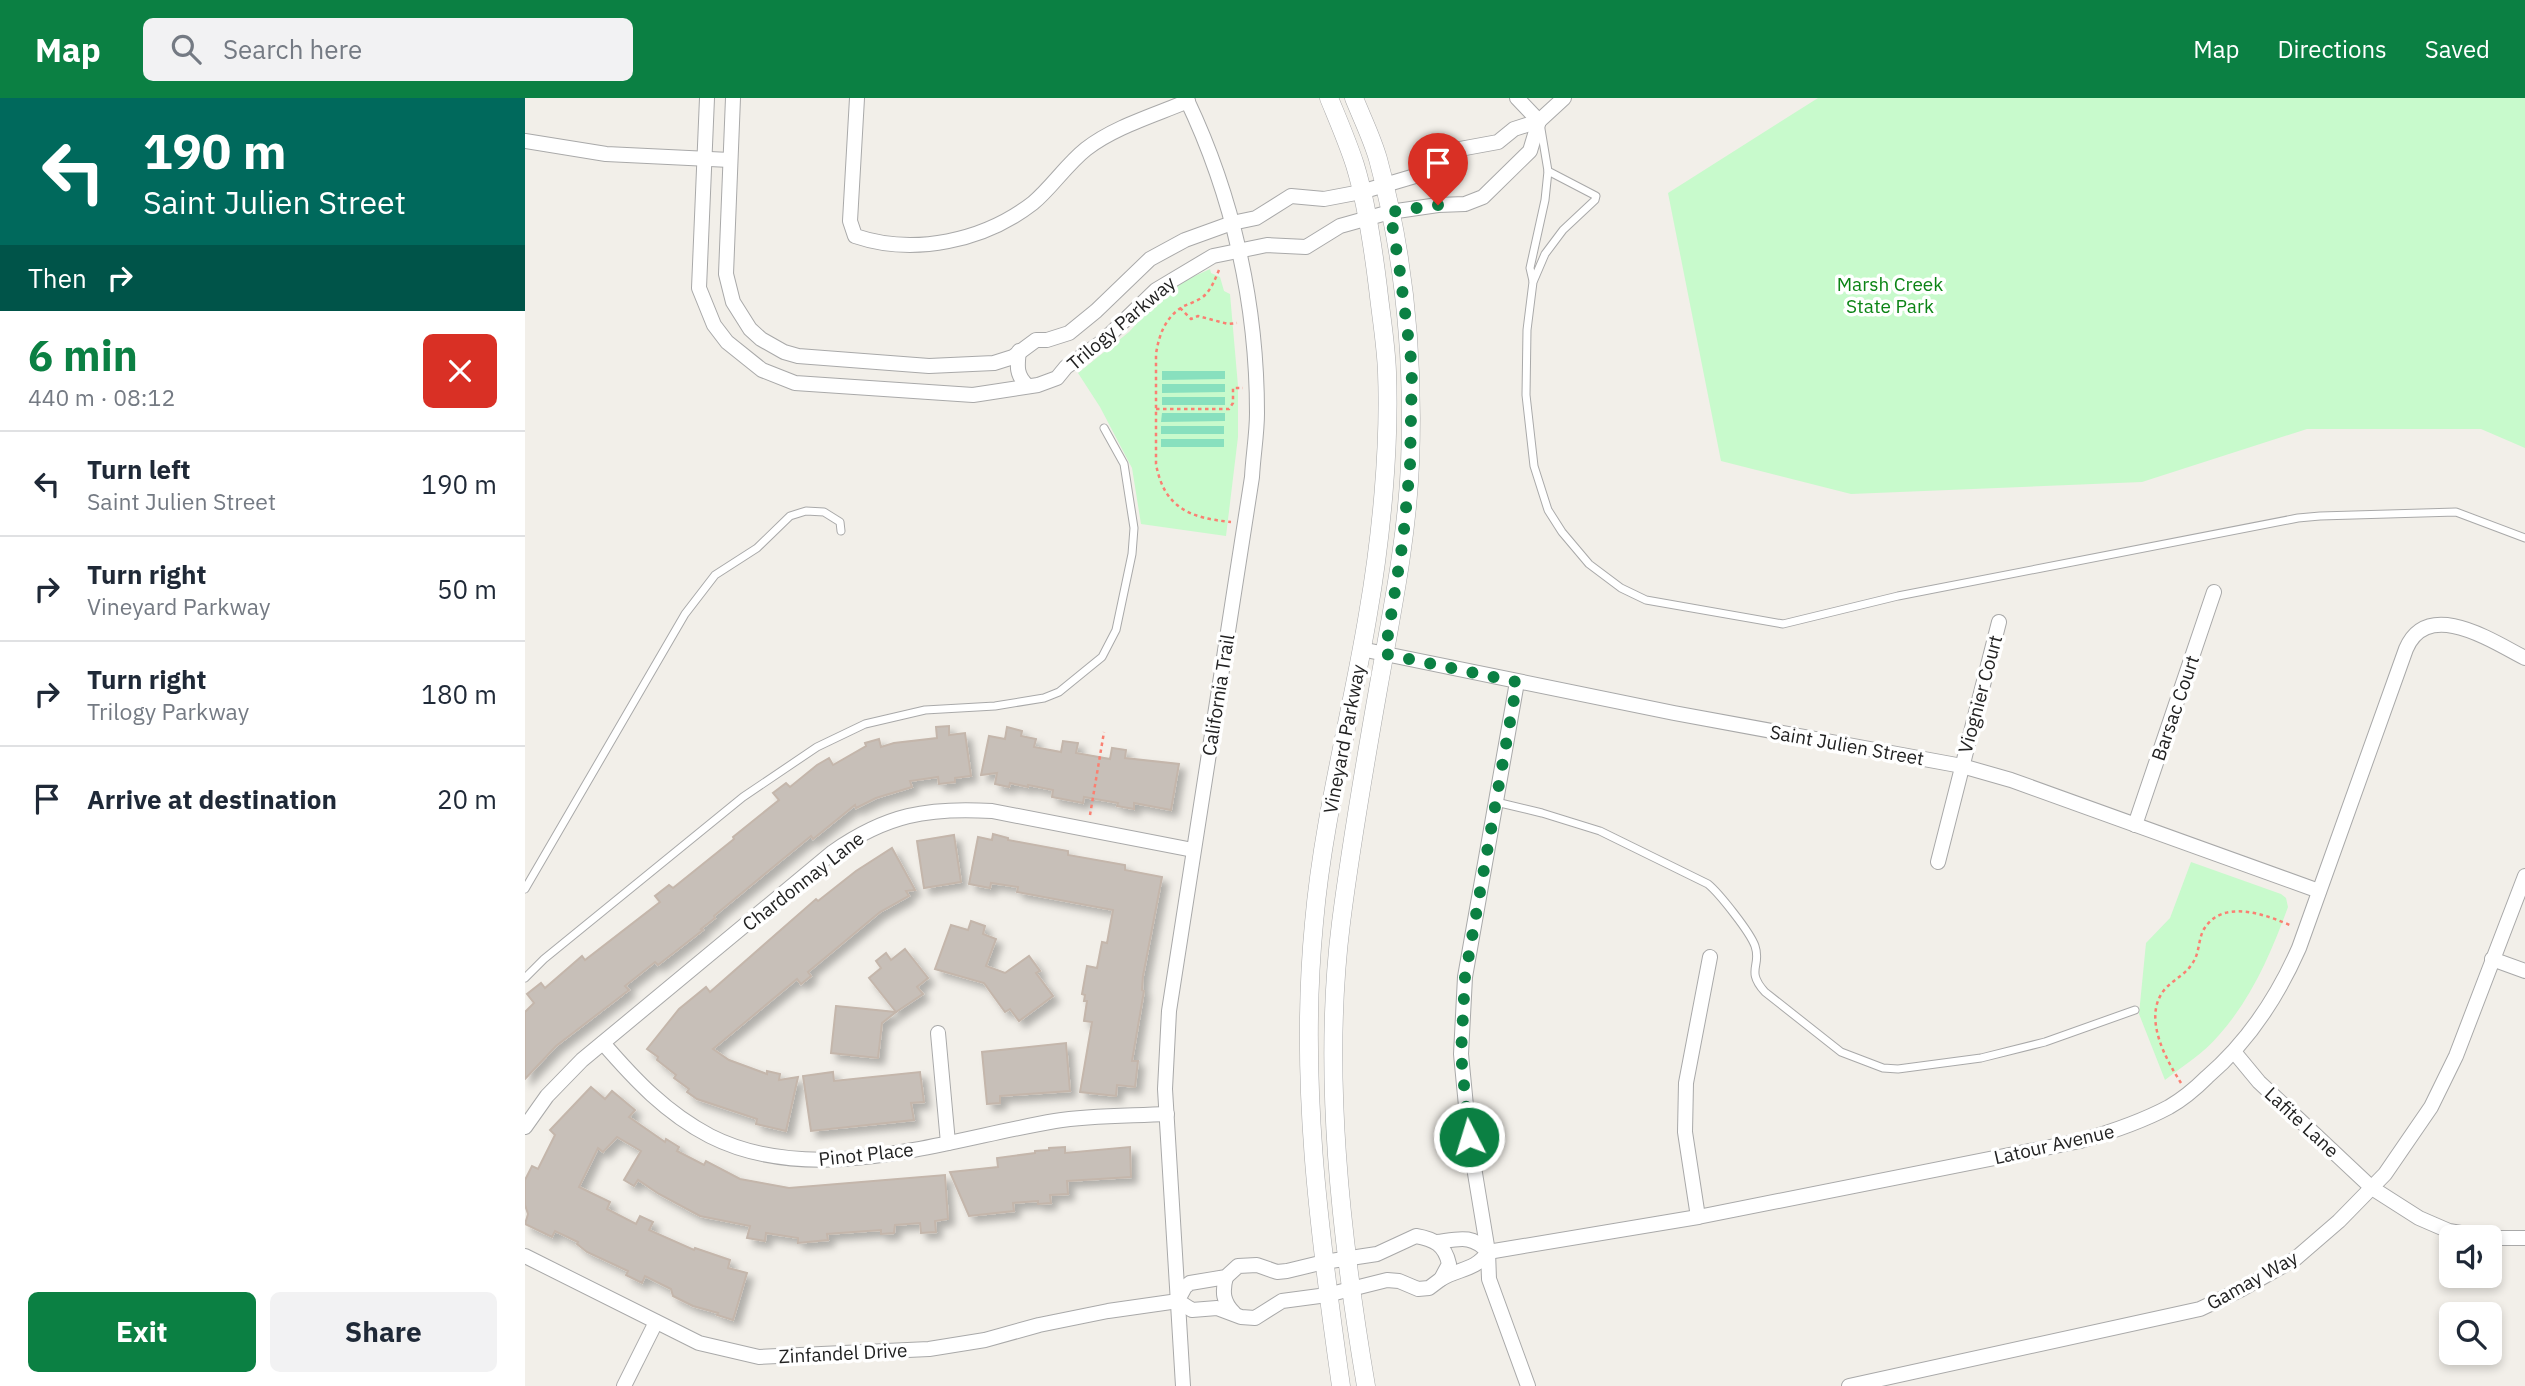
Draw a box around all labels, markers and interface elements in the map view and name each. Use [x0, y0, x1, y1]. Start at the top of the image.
search box [143, 18, 633, 81]
text: Map [35, 28, 101, 71]
icon: search [167, 30, 205, 68]
text: Search here [223, 32, 362, 66]
text: Map [2193, 33, 2239, 65]
text: Directions [2277, 33, 2387, 65]
text: Saved [2425, 33, 2490, 65]
text: 190 m [143, 119, 287, 182]
icon: left [28, 126, 119, 217]
pin [1408, 133, 1468, 205]
icon: arrive [1419, 144, 1457, 182]
text: Saint Julien Street [143, 181, 406, 223]
icon: right [101, 259, 139, 297]
text: Then [28, 261, 87, 295]
street label: Trilogy Parkway [1062, 270, 1180, 375]
park label: Marsh Creek State Park [1837, 272, 1943, 318]
text: 6 min [28, 328, 138, 383]
button: close [423, 334, 497, 408]
text: 440 m · 08:12 [28, 382, 175, 412]
text: Turn left [87, 452, 190, 486]
icon: left [28, 465, 66, 503]
text: 190 m [421, 467, 497, 501]
text: Saint Julien Street [87, 486, 276, 516]
text: Turn right [87, 557, 206, 591]
icon: right [28, 570, 66, 608]
text: 50 m [437, 572, 497, 606]
text: Vineyard Parkway [87, 591, 271, 621]
street label: Viognier Court [1953, 632, 2007, 756]
street label: California Trail [1197, 633, 1239, 757]
street label: Barsac Court [2146, 652, 2204, 764]
text: Turn right [87, 662, 206, 696]
street label: Vineyard Parkway [1318, 662, 1370, 816]
icon: right [28, 675, 66, 713]
text: 180 m [421, 677, 497, 711]
text: Trilogy Parkway [87, 696, 249, 726]
street label: Saint Julien Street [1768, 720, 1926, 770]
icon: arrive [28, 780, 66, 818]
text: Arrive at destination [87, 782, 337, 816]
text: 20 m [437, 782, 497, 816]
street label: Chardonnay Lane [737, 826, 869, 936]
street label: Lafite Lane [2260, 1082, 2344, 1162]
position arrow [1432, 1100, 1506, 1174]
street label: Latour Avenue [1992, 1119, 2116, 1169]
street label: Pinot Place [817, 1137, 915, 1171]
map controls [2439, 1225, 2502, 1365]
button: sound [2439, 1225, 2502, 1288]
street label: Gamay Way [2202, 1245, 2302, 1315]
button: Exit [28, 1292, 256, 1372]
button: Share [270, 1292, 497, 1372]
button: search [2439, 1302, 2502, 1365]
street label: Zinfandel Drive [778, 1338, 908, 1368]

